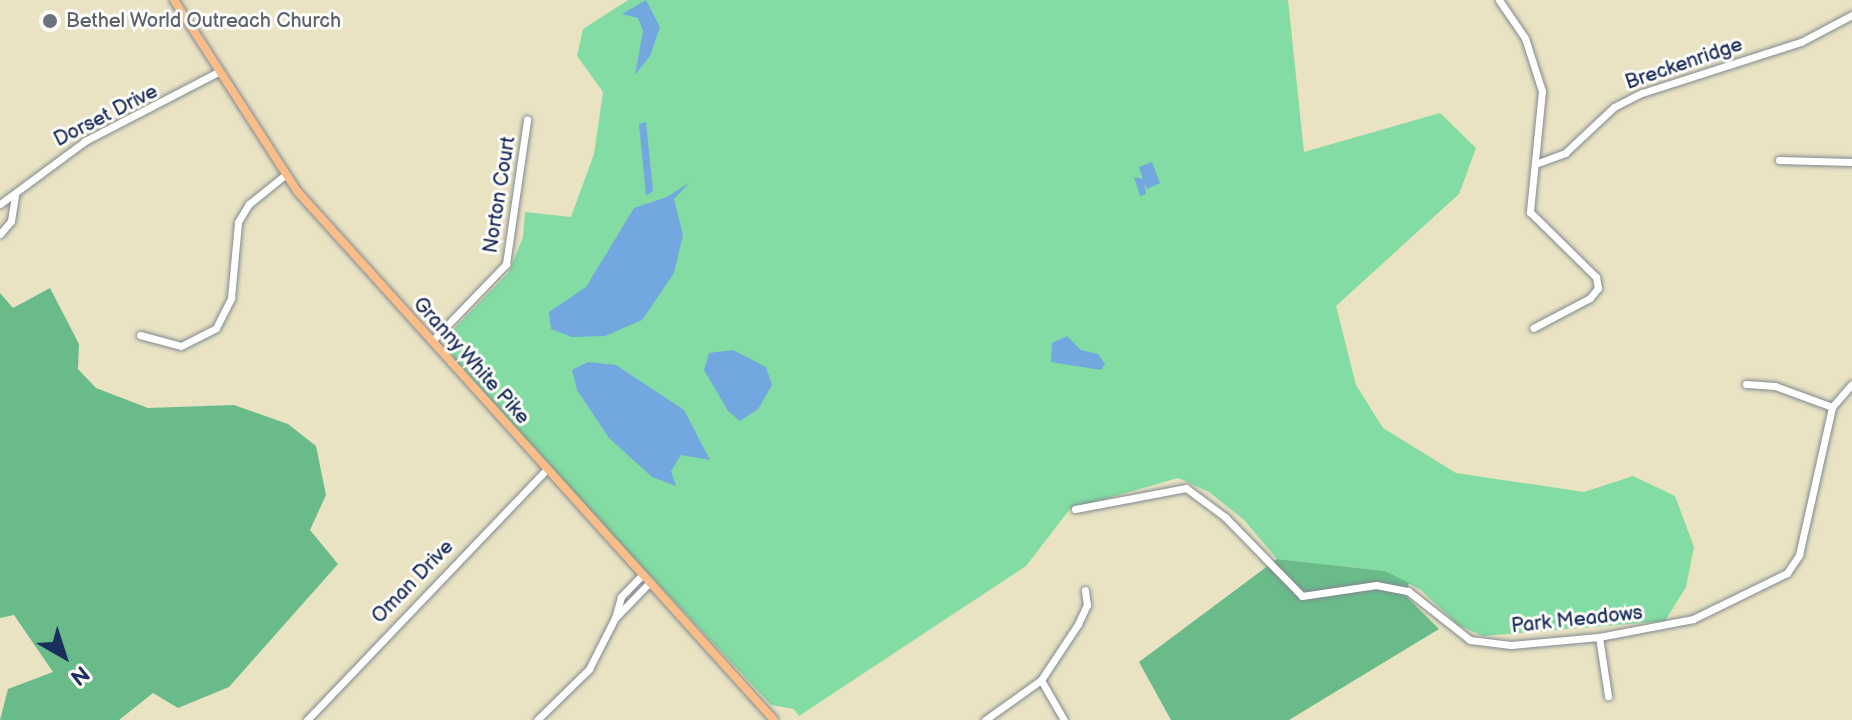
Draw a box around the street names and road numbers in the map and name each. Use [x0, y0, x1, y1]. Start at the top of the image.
street label: Breckenridge [1622, 33, 1746, 95]
street label: Dorset Drive [50, 80, 162, 152]
street label: Norton Court [479, 135, 521, 255]
street label: Granny White Pike [407, 292, 535, 430]
street label: Oman Drive [367, 535, 459, 629]
street label: Park Meadows [1510, 601, 1644, 639]

